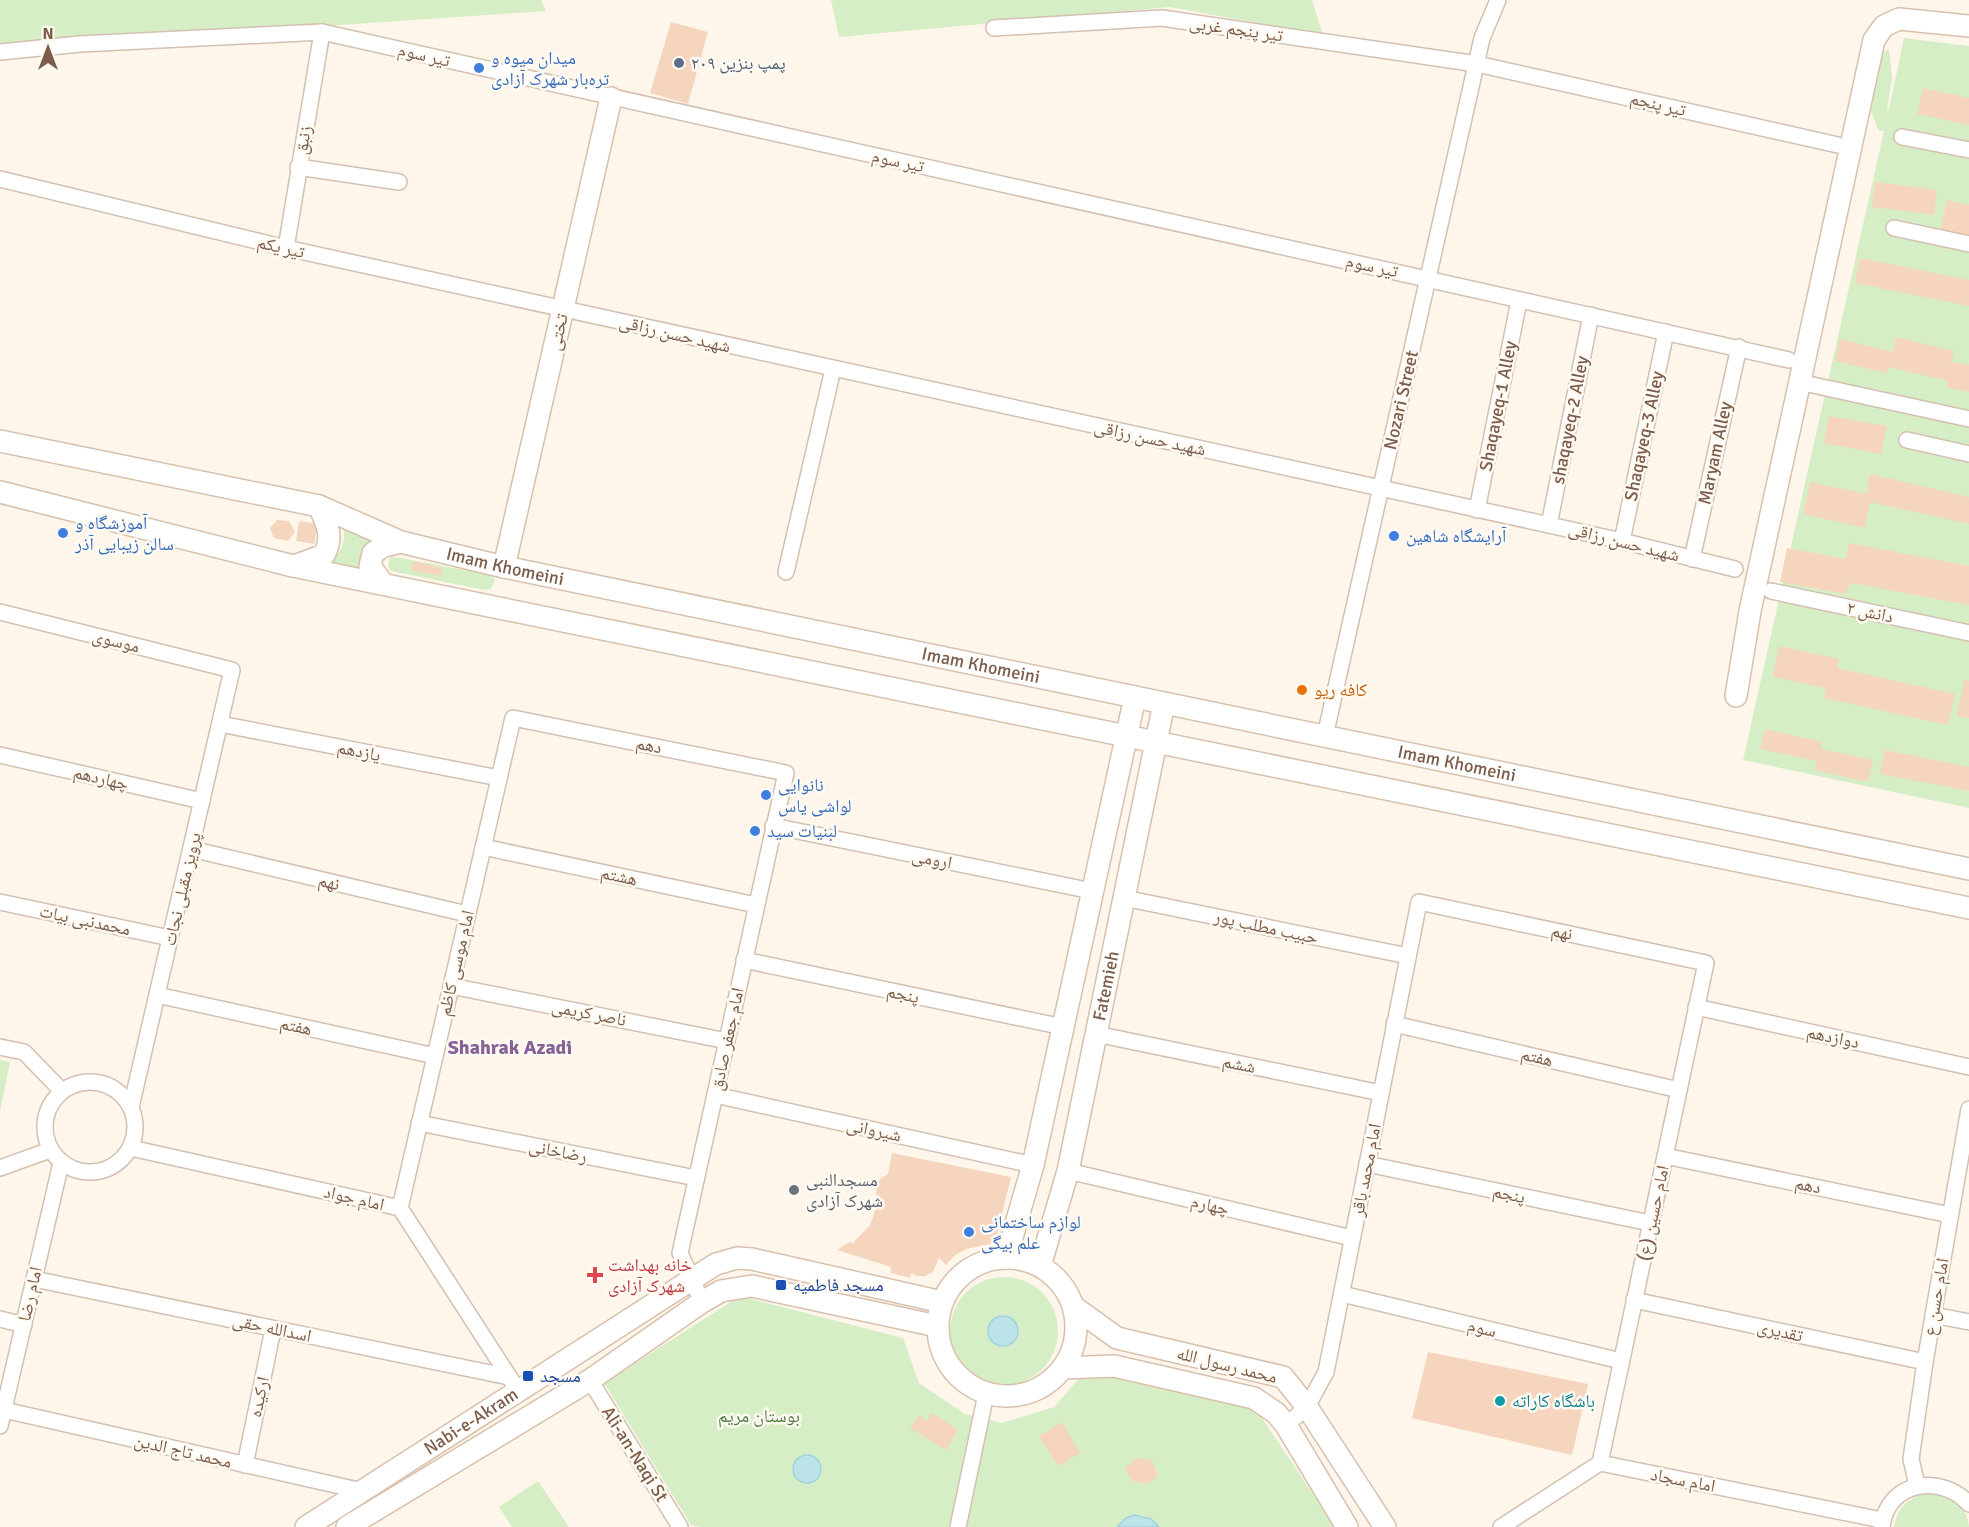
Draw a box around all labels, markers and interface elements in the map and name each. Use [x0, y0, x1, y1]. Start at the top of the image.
street label: تیر پنجم غربی [1188, 12, 1284, 47]
north arrow [18, 18, 78, 78]
text: N [42, 24, 54, 44]
street label: تیر سوم [395, 38, 452, 73]
place label: میدان میوه و تره‌بار شهرک آزادی [491, 47, 609, 90]
place label: پمپ بنزین ۲۰۹ [691, 52, 786, 74]
marker: پمپ بنزین ۲۰۹ [672, 56, 686, 70]
marker: میدان میوه و تره‌بار شهرک آزادی [472, 61, 486, 75]
street label: تیر پنجم [1628, 87, 1688, 122]
street label: زنبق [290, 124, 316, 156]
street label: تیر سوم [870, 145, 926, 178]
street label: تیر یکم [255, 231, 307, 264]
street label: تیر سوم [1344, 250, 1400, 283]
street label: شهید حسن رزاقی [617, 310, 733, 358]
street label: تختی [543, 311, 573, 353]
street label: Shaqayeq-1 Alley [1475, 338, 1522, 473]
street label: Nozari Street [1379, 348, 1423, 452]
street label: shaqayeq-2 Alley [1547, 353, 1593, 486]
street label: Shaqayeq-3 Alley [1619, 368, 1669, 503]
street label: Maryam Alley [1693, 399, 1737, 506]
street label: شهید حسن رزاقی [1092, 415, 1208, 461]
place label: آموزشگاه و سالن زیبایی آذر [74, 512, 174, 555]
street label: شهید حسن رزاقی [1566, 518, 1682, 566]
place label: آرایشگاه شاهین [1406, 525, 1507, 547]
marker: آموزشگاه و سالن زیبایی آذر [56, 526, 70, 540]
marker: آرایشگاه شاهین [1387, 529, 1401, 543]
street label: Imam Khomeini [444, 542, 566, 590]
street label: دانش ۲ [1845, 596, 1895, 628]
street label: موسوی [90, 625, 142, 657]
street label: Imam Khomeini [920, 642, 1042, 688]
place label: کافه ریو [1314, 679, 1368, 701]
marker: کافه ریو [1295, 683, 1309, 697]
street label: دهم [634, 732, 664, 759]
street label: یازدهم [335, 736, 383, 767]
street label: Imam Khomeini [1396, 741, 1518, 786]
street label: چهاردهم [71, 761, 131, 796]
place label: نانوایی لواشی یاس [778, 774, 852, 817]
marker: نانوایی لواشی یاس [759, 788, 773, 802]
place label: لبنیات سید [767, 820, 837, 842]
marker: لبنیات سید [748, 824, 762, 838]
street label: پرویز مقبلی نجات [158, 830, 206, 948]
street label: ارومی [910, 844, 954, 874]
street label: هشتم [598, 861, 639, 892]
street label: نهم [316, 869, 342, 896]
street label: محمدنبی بیات [37, 900, 133, 940]
street label: حبیب مطلب پور [1211, 905, 1320, 949]
street label: امام موسی کاظم [433, 908, 480, 1018]
street label: نهم [1549, 919, 1575, 946]
street label: Fatemieh [1088, 949, 1124, 1023]
street label: پنجم [884, 980, 921, 1009]
street label: امام جعفر صادق [705, 985, 750, 1093]
street label: ناصر کریمی [550, 995, 628, 1031]
street label: هفتم [278, 1012, 314, 1041]
street label: دوازدهم [1804, 1021, 1861, 1054]
district label: Shahrak Azadi [448, 1035, 572, 1060]
street label: هفتم [1519, 1043, 1555, 1072]
street label: ششم [1220, 1050, 1258, 1079]
street label: شیروانی [845, 1113, 903, 1147]
street label: امام محمد باقر [1346, 1122, 1387, 1220]
street label: رضاخانی [527, 1135, 589, 1167]
street label: امام حسین (ع) [1632, 1163, 1675, 1263]
place label: مسجدالنبی شهرک آزادی [806, 1169, 883, 1212]
street label: دهم [1793, 1172, 1823, 1199]
street label: امام جواد [321, 1180, 386, 1217]
street label: پنجم [1490, 1180, 1527, 1209]
marker: مسجدالنبی شهرک آزادی [787, 1183, 801, 1197]
street label: چهارم [1188, 1190, 1231, 1221]
place label: لوازم ساختمانی علم بیگی [981, 1211, 1081, 1255]
marker: لوازم ساختمانی علم بیگی [962, 1225, 976, 1239]
place label: خانه بهداشت شهرک آزادی [608, 1254, 692, 1297]
street label: امام حسن ع [1918, 1256, 1955, 1338]
street label: امام رضا [13, 1265, 48, 1324]
marker: خانه بهداشت شهرک آزادی [586, 1266, 604, 1284]
place label: مسجد فاطمیه [793, 1274, 884, 1296]
marker: مسجد فاطمیه [774, 1278, 788, 1292]
street label: اسدالله حقی [231, 1309, 313, 1347]
street label: سوم [1465, 1314, 1499, 1343]
street label: تقدیری [1755, 1315, 1805, 1347]
street label: محمد رسول الله [1175, 1342, 1279, 1388]
place label: مسجد [540, 1365, 581, 1387]
marker: مسجد [521, 1369, 535, 1383]
street label: ارکیده [244, 1375, 274, 1419]
street label: Nabi-e-Akram [420, 1383, 522, 1459]
place label: باشگاه کاراته [1512, 1390, 1595, 1412]
marker: باشگاه کاراته [1493, 1394, 1507, 1408]
street label: Ali-an-Naqi St [597, 1402, 673, 1506]
park label: بوستان مریم [718, 1405, 800, 1428]
street label: محمد تاج الدین [132, 1429, 234, 1474]
street label: امام سجاد [1648, 1463, 1717, 1498]

